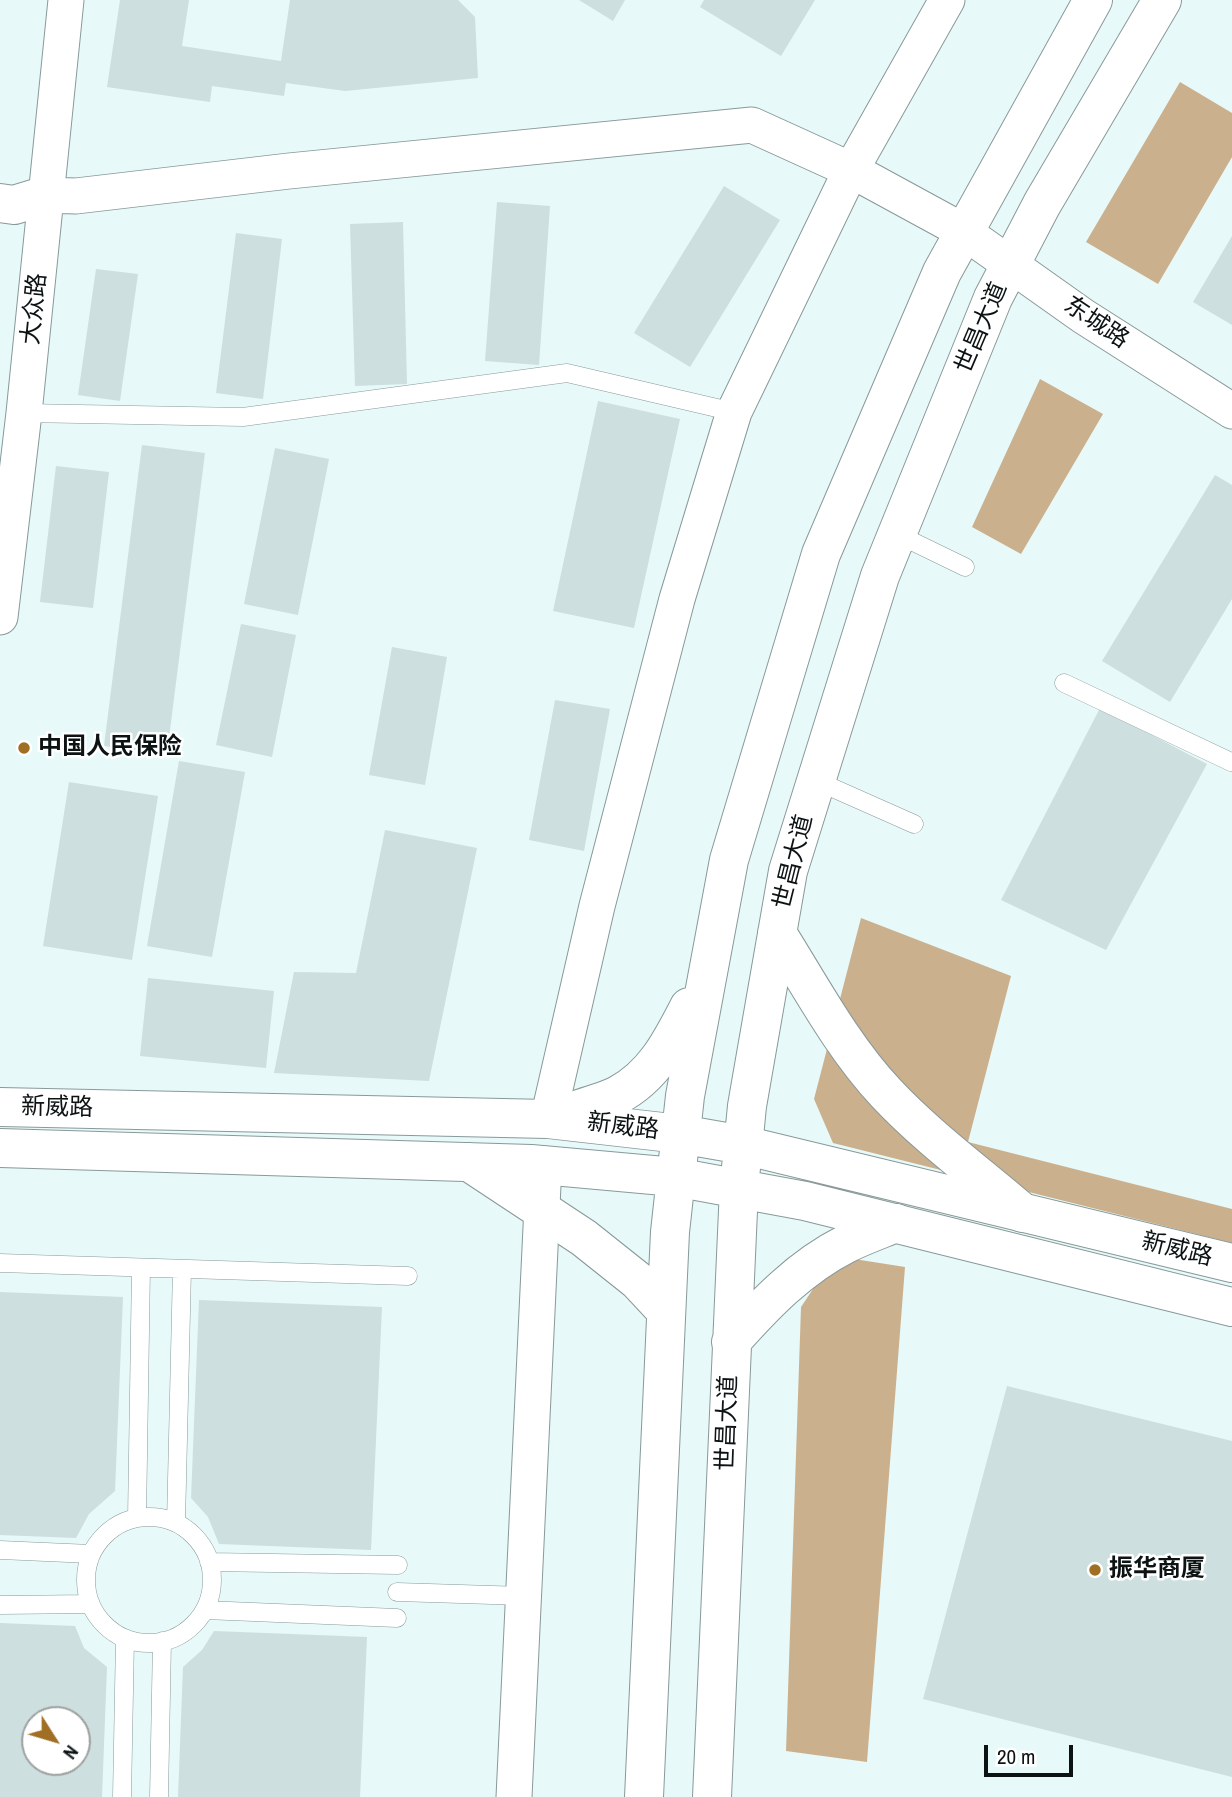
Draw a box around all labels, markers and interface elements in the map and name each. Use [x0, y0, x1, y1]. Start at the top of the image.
street label: 大众路 [17, 272, 53, 346]
street label: 世昌大道 [950, 278, 1014, 378]
street label: 东城路 [1058, 291, 1134, 355]
place label: 中国人民保险 [38, 734, 182, 762]
marker: 中国人民保险 [16, 740, 32, 756]
street label: 世昌大道 [768, 812, 820, 912]
street label: 新威路 [21, 1093, 93, 1123]
street label: 新威路 [586, 1108, 660, 1146]
street label: 新威路 [1139, 1227, 1215, 1273]
street label: 世昌大道 [712, 1375, 744, 1471]
place label: 振华商厦 [1109, 1556, 1205, 1584]
marker: 振华商厦 [1087, 1562, 1103, 1578]
north arrow [21, 1706, 91, 1776]
scale bar [987, 1730, 1076, 1774]
text: N [57, 1740, 85, 1765]
text: 20 m [997, 1742, 1035, 1771]

